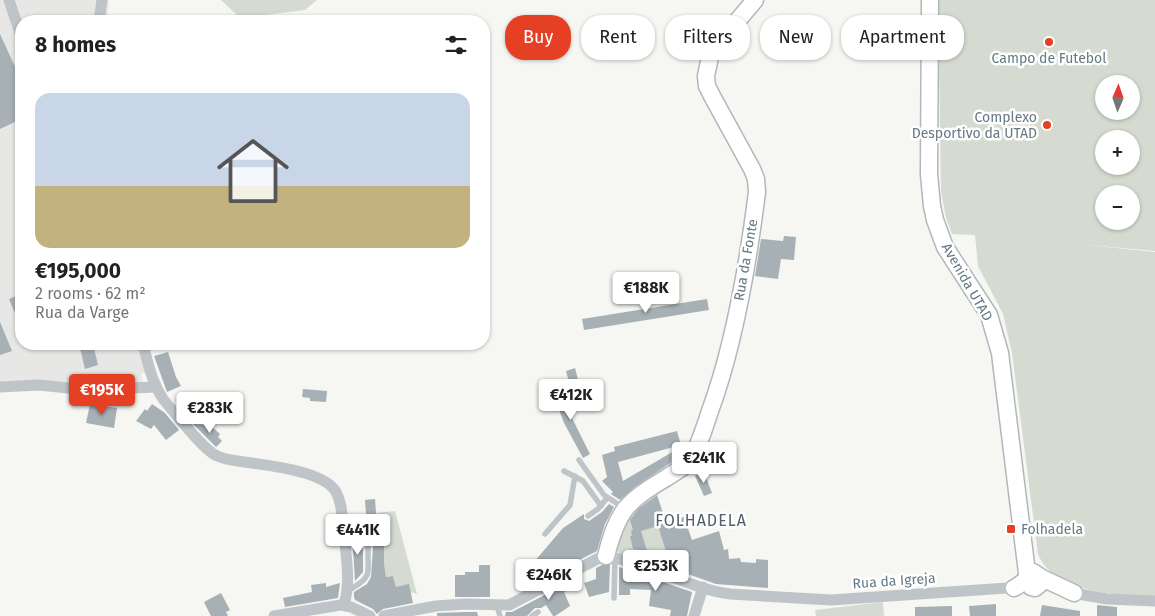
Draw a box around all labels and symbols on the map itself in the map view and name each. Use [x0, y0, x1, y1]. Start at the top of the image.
marker: Campo de Futebol [1043, 36, 1055, 48]
place label: Campo de Futebol [992, 50, 1106, 67]
north arrow [1095, 75, 1140, 120]
place label: Complexo Desportivo da UTAD [912, 109, 1037, 142]
marker: Complexo Desportivo da UTAD [1041, 119, 1053, 131]
street label: Rua da Fonte [730, 218, 762, 302]
street label: Avenida UTAD [938, 240, 996, 324]
pin: €188K [611, 272, 681, 314]
pin: €195K [67, 374, 137, 416]
pin: €412K [536, 378, 606, 421]
pin: €283K [175, 392, 245, 434]
pin: €241K [669, 442, 739, 484]
district label: FOLHADELA [655, 511, 747, 530]
pin: €441K [323, 514, 393, 556]
place label: Folhadela [1021, 521, 1083, 538]
marker: Folhadela [1005, 523, 1017, 535]
pin: €253K [621, 550, 691, 592]
pin: €246K [514, 558, 584, 601]
street label: Rua da Igreja [852, 570, 936, 592]

